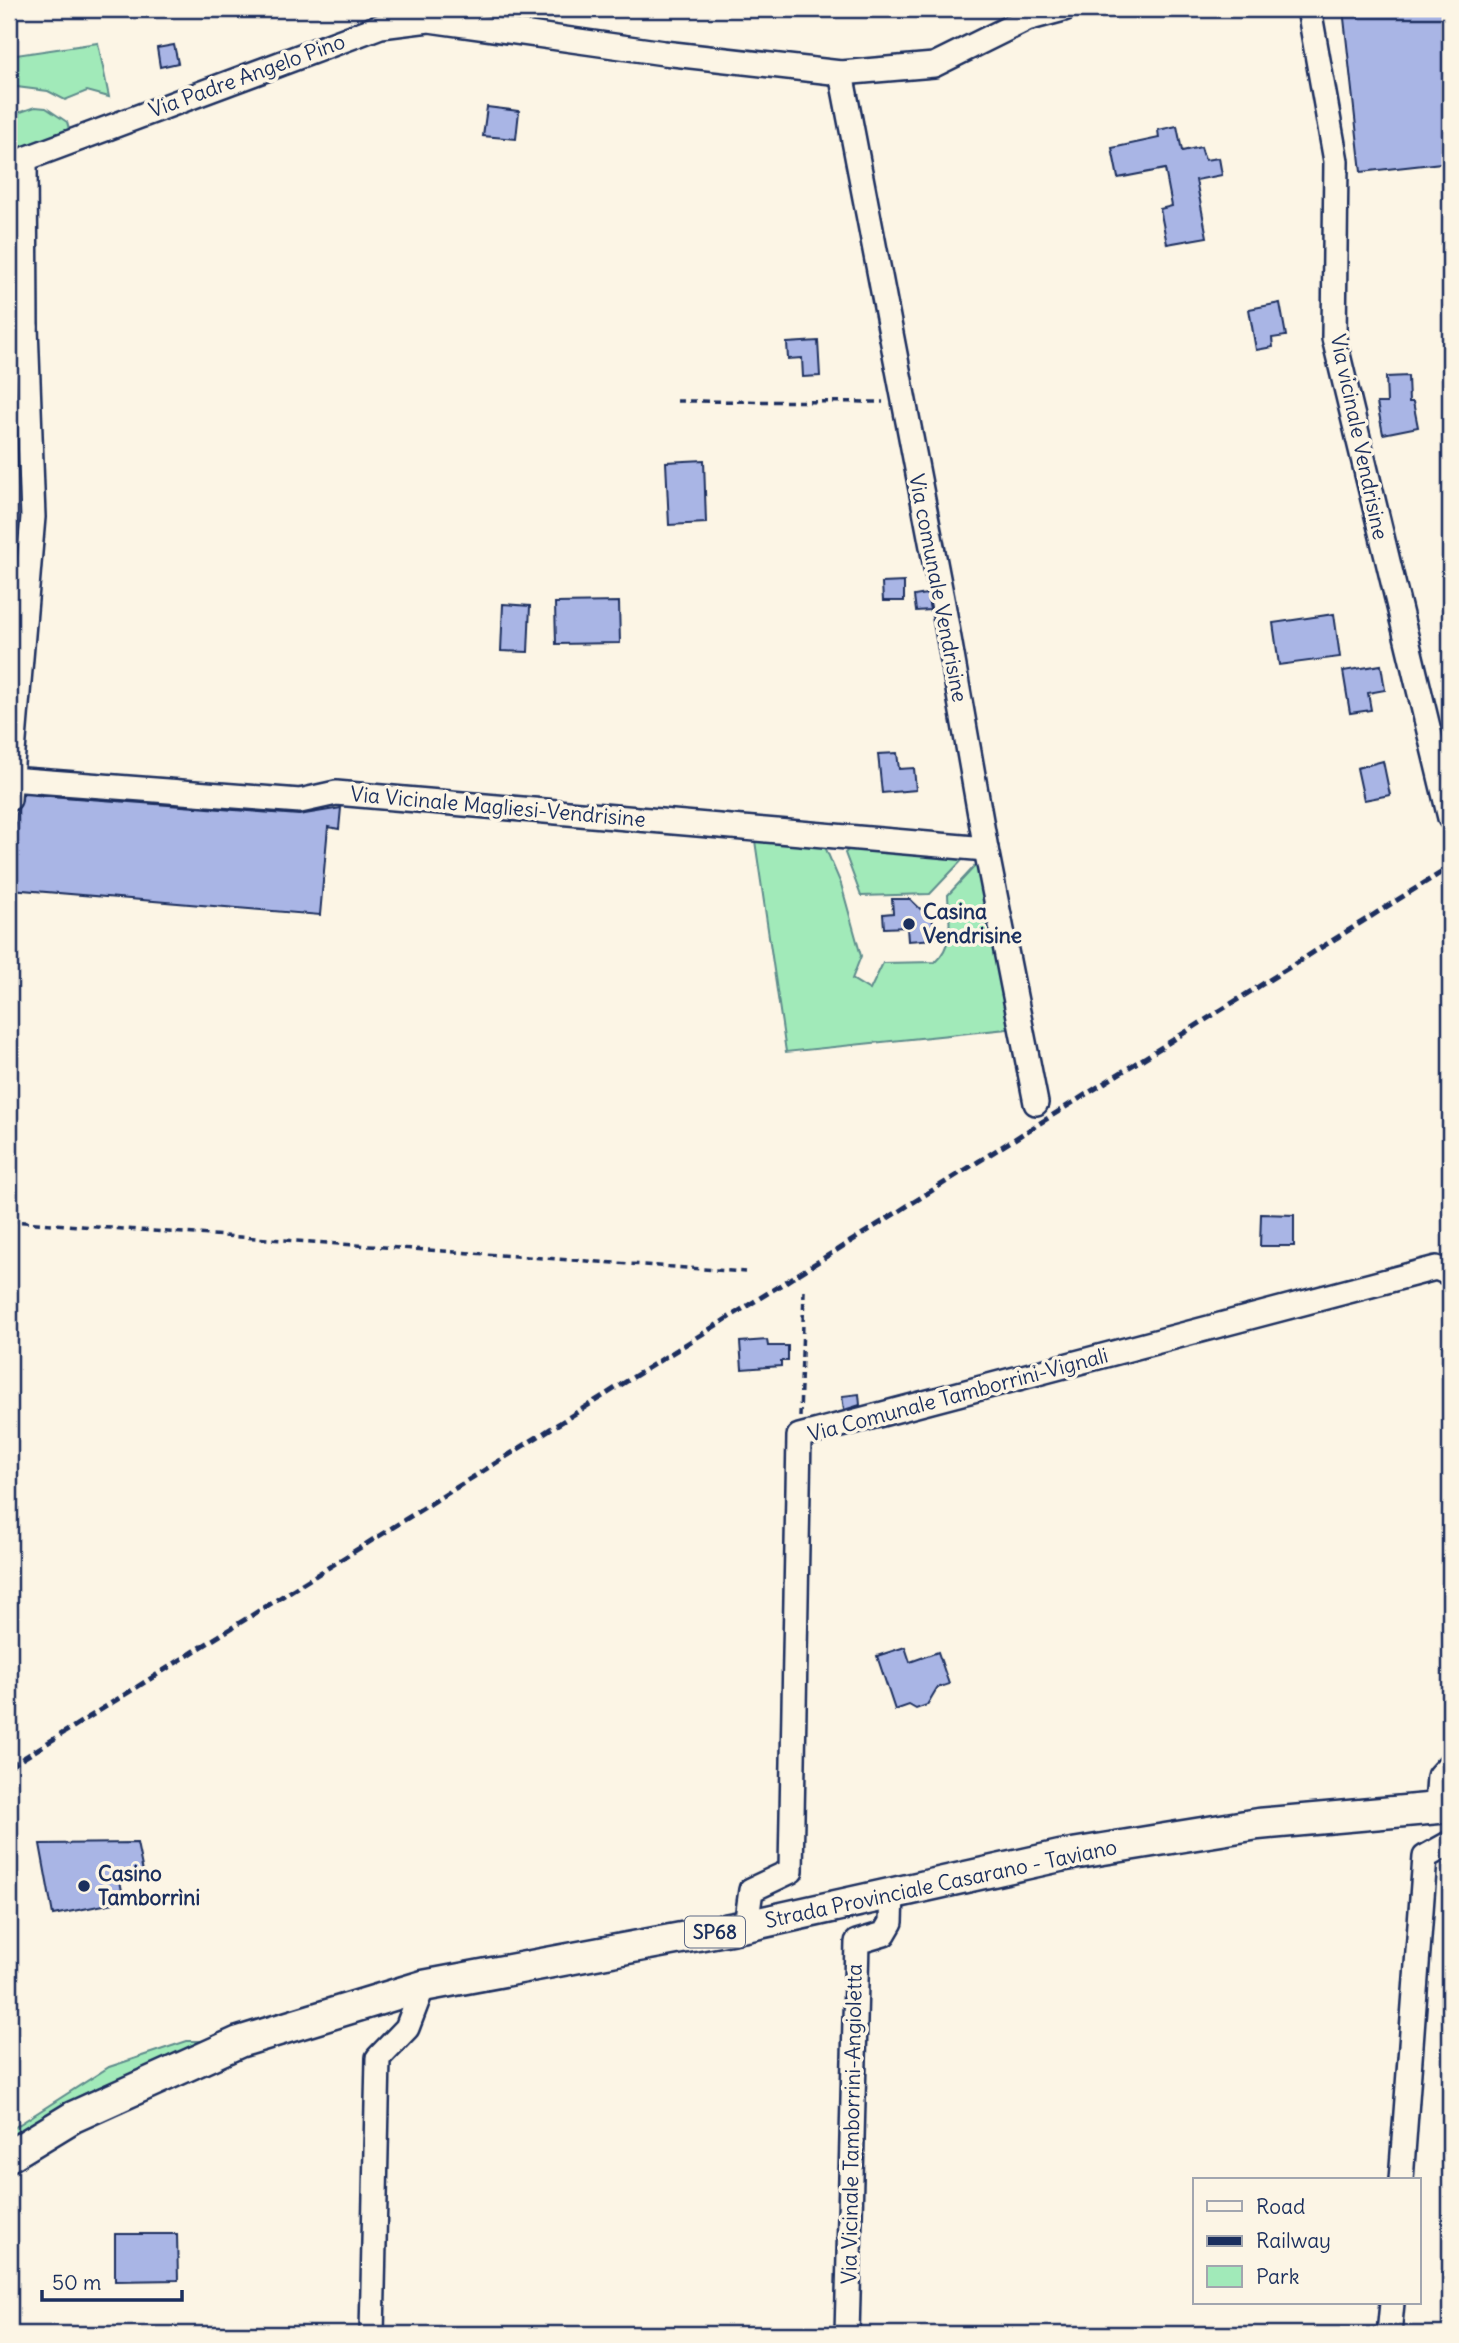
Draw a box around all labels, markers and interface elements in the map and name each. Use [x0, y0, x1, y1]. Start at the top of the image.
street label: Via Padre Angelo Pino [145, 27, 349, 124]
street label: Via vicinale Vendrisine [1325, 332, 1394, 542]
street label: Via comunale Vendrisine [903, 471, 974, 704]
street label: Via Vicinale Magliesi-Vendrisine [349, 780, 647, 833]
place label: Casina Vendrisine [923, 898, 1022, 949]
marker: Casina Vendrisine [901, 916, 917, 932]
street label: Via Comunale Tamborrini-Vignali [805, 1341, 1111, 1448]
street label: Strada Provinciale Casarano - Taviano [762, 1833, 1119, 1934]
place label: Casino Tamborrìni [98, 1860, 200, 1911]
marker: Casino Tamborrìni [76, 1878, 92, 1894]
road number: SP68 [685, 1916, 745, 1948]
street label: Via Vicinale Tamborrini-Angioletta [835, 1964, 868, 2284]
legend [1193, 2178, 1420, 2304]
text: Road [1256, 2193, 1305, 2220]
text: Railway [1256, 2227, 1331, 2254]
scale bar [42, 2259, 182, 2303]
text: Park [1256, 2263, 1299, 2290]
text: 50 m [52, 2269, 101, 2296]

